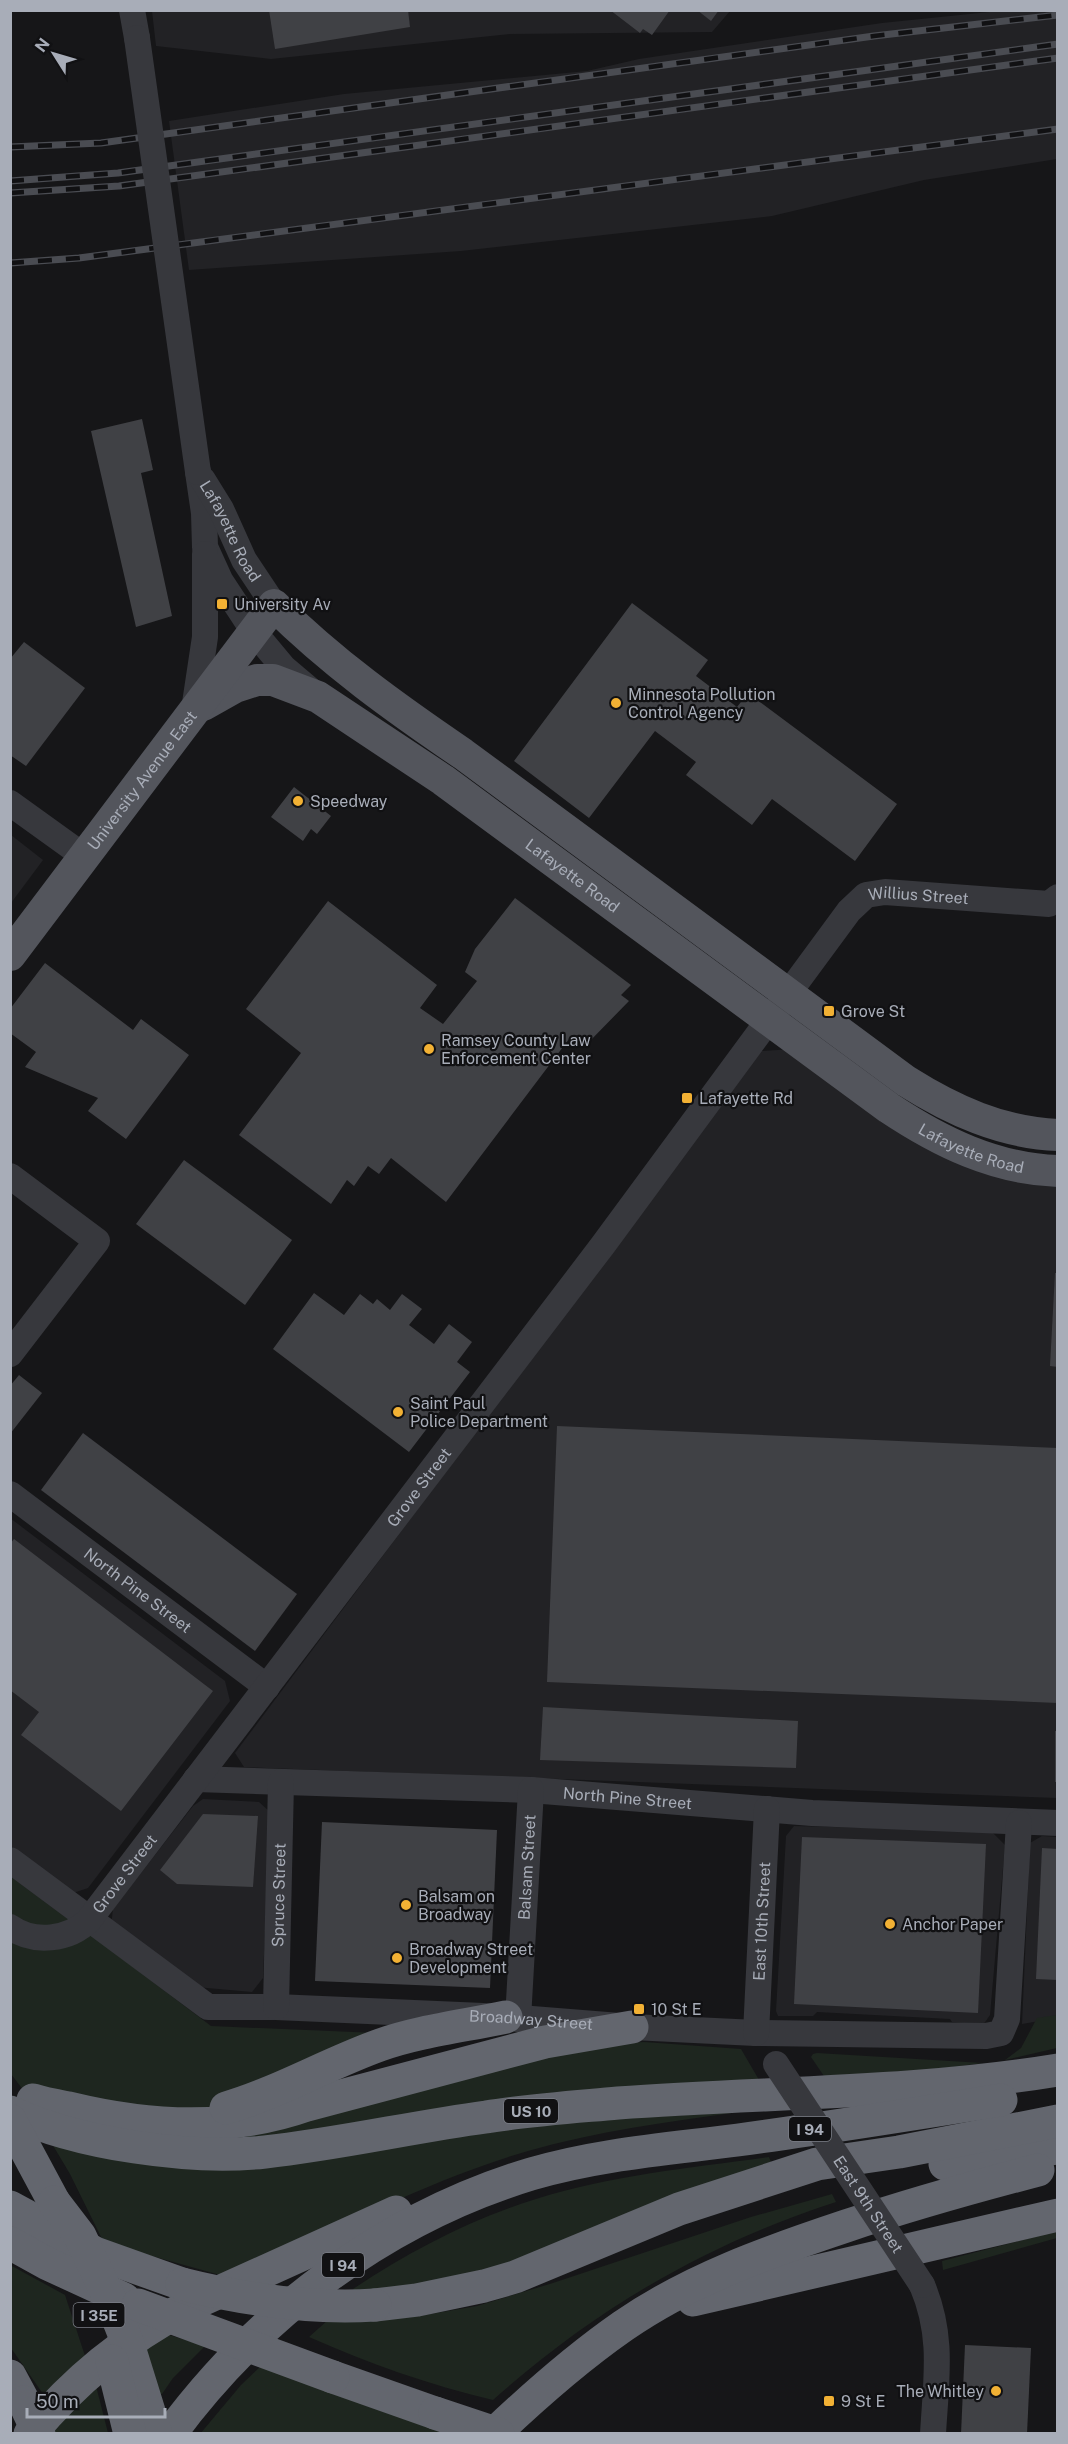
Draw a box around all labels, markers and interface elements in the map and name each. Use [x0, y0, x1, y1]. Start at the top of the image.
north arrow [24, 24, 84, 84]
text: N [31, 35, 54, 56]
street label: Lafayette Road [196, 477, 265, 585]
place label: University Av [234, 595, 331, 614]
marker: University Av [215, 597, 229, 611]
place label: Minnesota Pollution Control Agency [628, 685, 775, 722]
marker: Minnesota Pollution Control Agency [609, 696, 623, 710]
street label: University Avenue East [83, 707, 201, 854]
place label: Speedway [310, 792, 388, 811]
marker: Speedway [291, 794, 305, 808]
street label: Lafayette Road [522, 835, 623, 916]
street label: Willius Street [867, 882, 969, 908]
place label: Grove St [841, 1002, 905, 1021]
marker: Grove St [822, 1004, 836, 1018]
place label: Ramsey County Law Enforcement Center [441, 1031, 591, 1068]
marker: Ramsey County Law Enforcement Center [422, 1042, 436, 1056]
place label: Lafayette Rd [699, 1089, 793, 1108]
marker: Lafayette Rd [680, 1091, 694, 1105]
street label: Lafayette Road [915, 1119, 1026, 1177]
place label: Saint Paul Police Department [410, 1394, 548, 1431]
marker: Saint Paul Police Department [391, 1405, 405, 1419]
street label: Grove Street [383, 1444, 455, 1530]
street label: North Pine Street [80, 1544, 195, 1637]
street label: North Pine Street [562, 1783, 693, 1813]
street label: Balsam Street [514, 1814, 539, 1921]
street label: Grove Street [88, 1830, 160, 1917]
street label: Spruce Street [268, 1843, 289, 1947]
street label: East 10th Street [749, 1861, 774, 1981]
place label: Balsam on Broadway [418, 1887, 495, 1924]
marker: Balsam on Broadway [399, 1898, 413, 1912]
place label: Anchor Paper [902, 1915, 1003, 1934]
marker: Anchor Paper [883, 1917, 897, 1931]
place label: Broadway Street Development [409, 1940, 533, 1977]
marker: Broadway Street Development [390, 1951, 404, 1965]
place label: 10 St E [651, 2000, 702, 2019]
marker: 10 St E [632, 2002, 646, 2016]
street label: Broadway Street [469, 2006, 594, 2033]
road number: US 10 [504, 2099, 558, 2123]
road number: I 94 [789, 2117, 831, 2141]
street label: East 9th Street [830, 2152, 908, 2256]
road number: I 94 [322, 2253, 364, 2277]
road number: I 35E [74, 2303, 124, 2327]
scale bar [27, 2381, 165, 2419]
place label: The Whitley [896, 2382, 984, 2401]
marker: The Whitley [989, 2384, 1003, 2398]
text: 50 m [36, 2391, 79, 2412]
place label: 9 St E [841, 2392, 885, 2411]
marker: 9 St E [822, 2394, 836, 2408]

